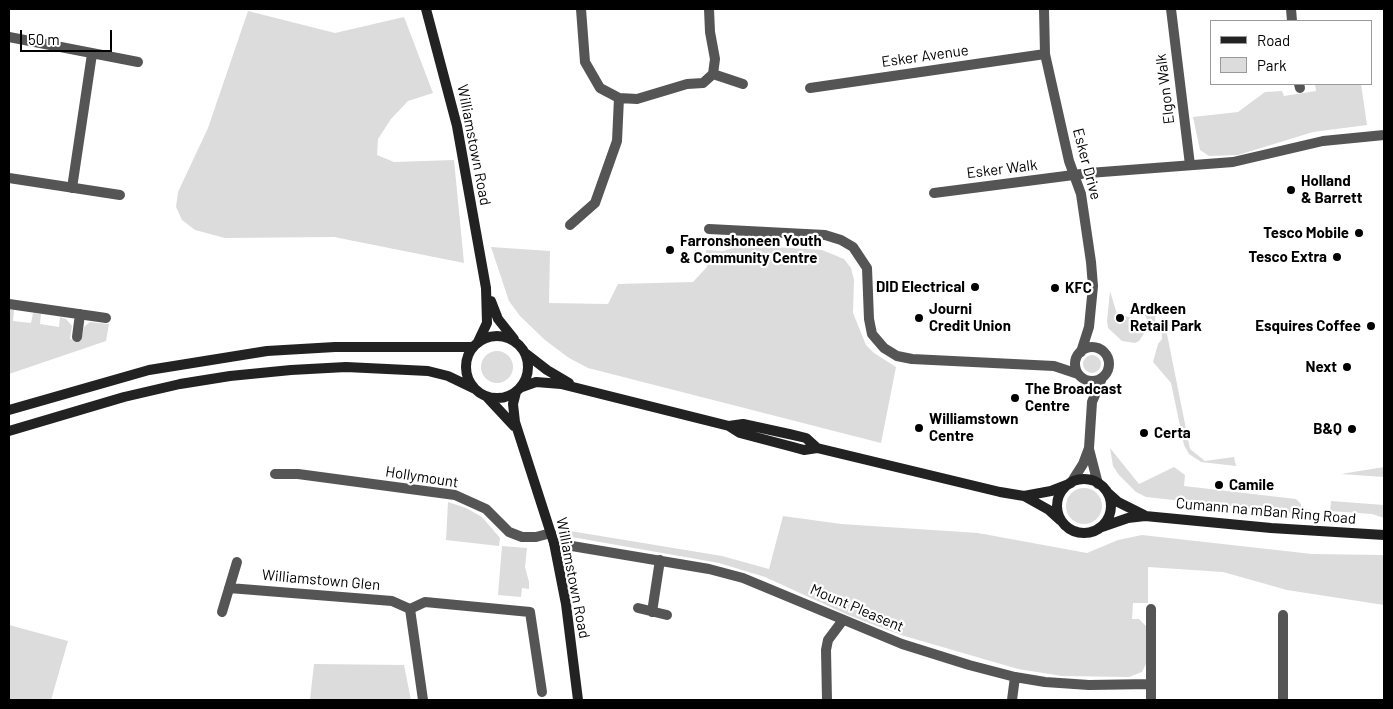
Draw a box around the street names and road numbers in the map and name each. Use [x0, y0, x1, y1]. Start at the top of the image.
street label: Esker Avenue [880, 41, 970, 71]
street label: Elgon Walk [1152, 53, 1178, 125]
street label: Williamstown Road [453, 83, 495, 207]
street label: Esker Drive [1069, 126, 1105, 202]
street label: Esker Walk [966, 156, 1038, 182]
street label: Hollymount [384, 462, 460, 492]
street label: Cumann na mBan Ring Road [1175, 494, 1357, 528]
street label: Williamstown Road [552, 516, 594, 640]
street label: Williamstown Glen [261, 566, 381, 594]
street label: Mount Pleasent [807, 580, 907, 636]

